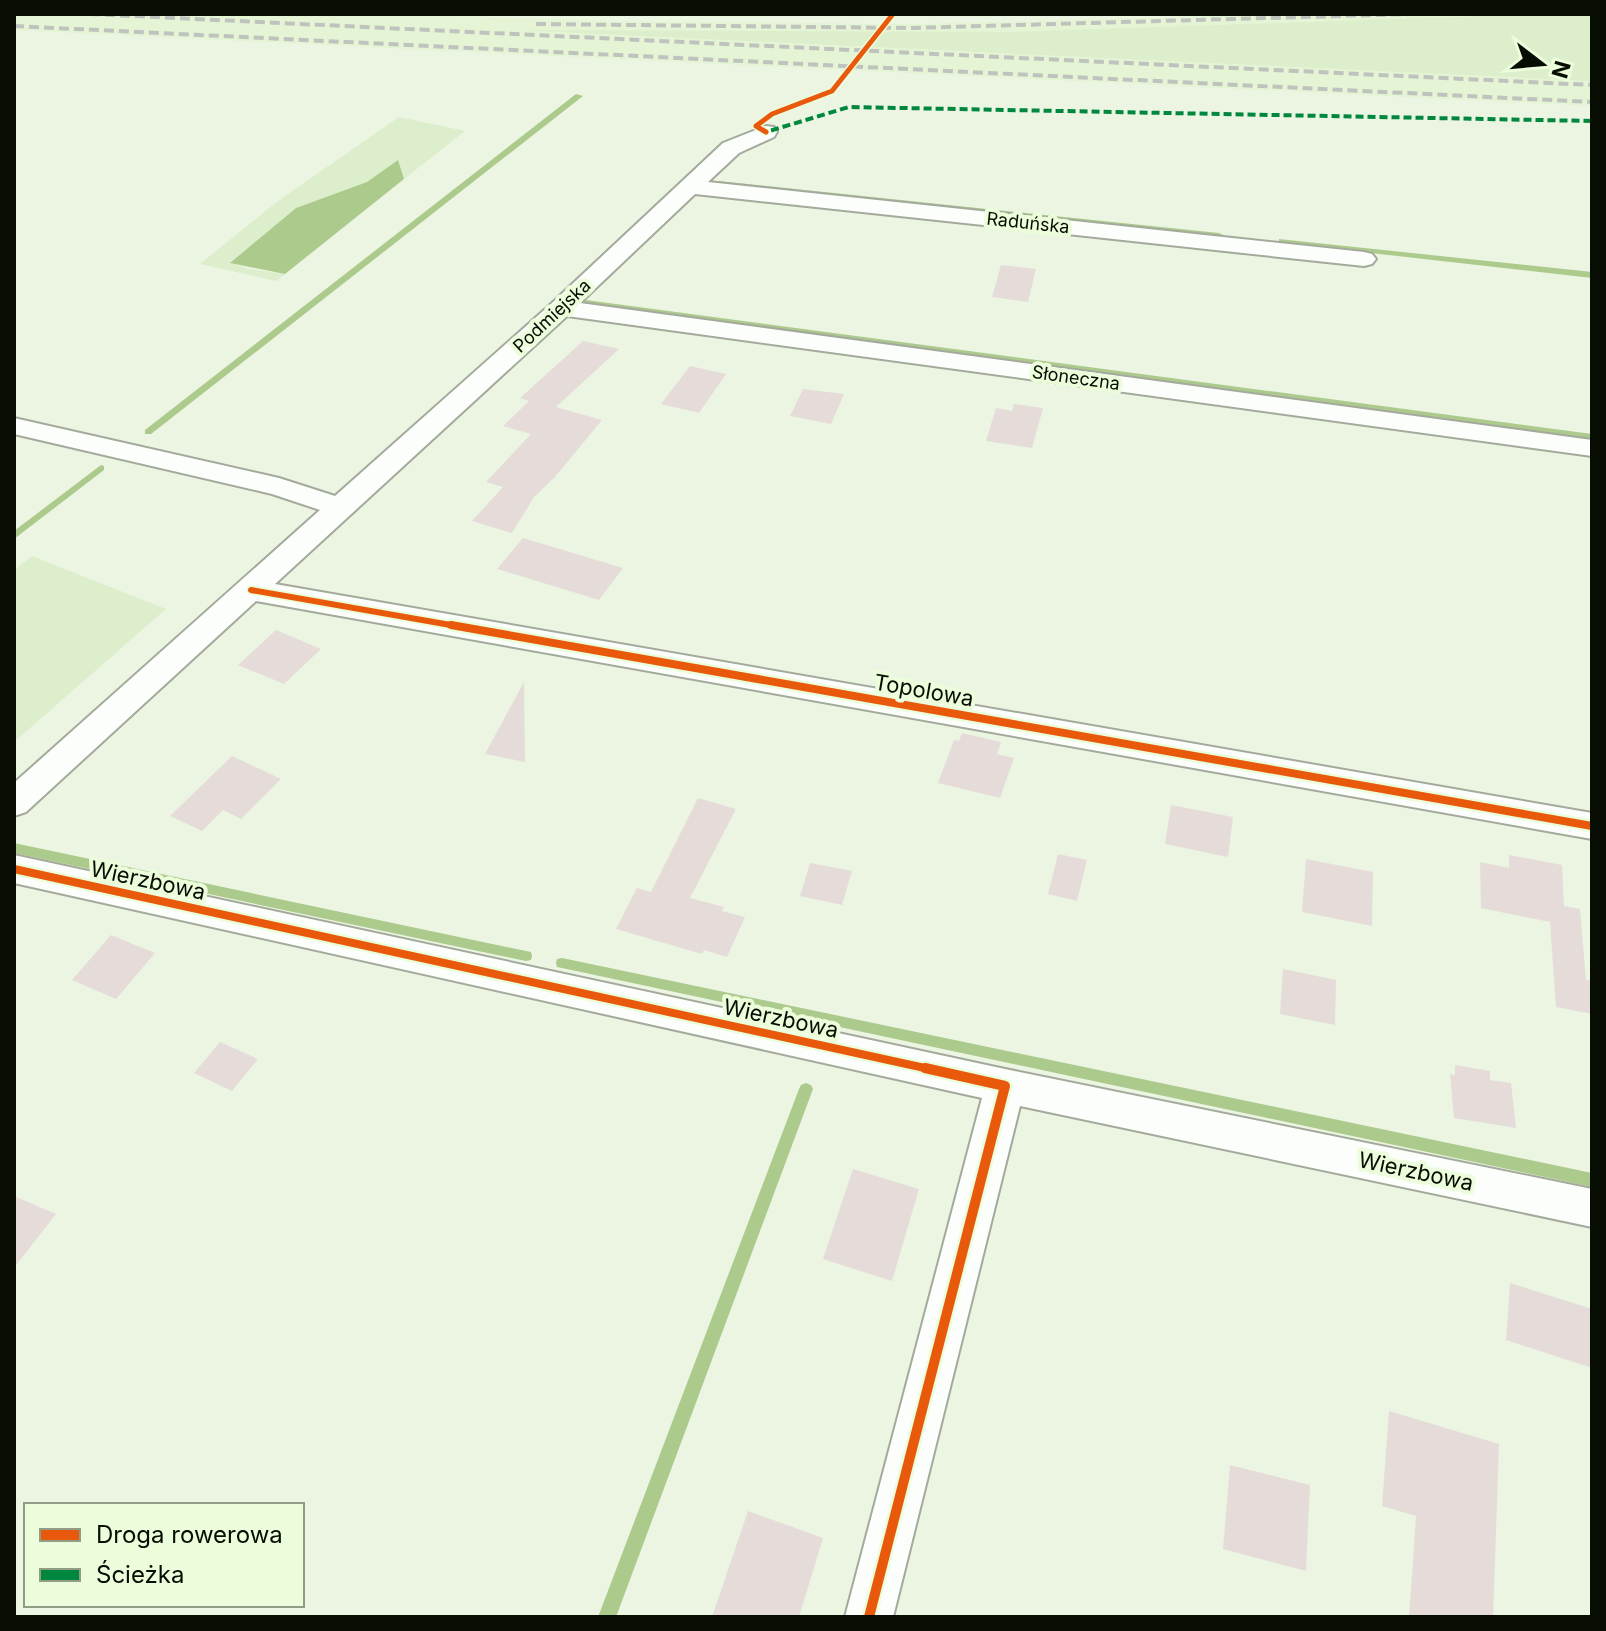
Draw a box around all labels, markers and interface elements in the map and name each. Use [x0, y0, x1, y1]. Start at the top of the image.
north arrow [1502, 24, 1582, 104]
text: N [1546, 58, 1576, 81]
street label: Raduńska [985, 208, 1071, 237]
street label: Podmiejska [509, 275, 595, 357]
street label: Słoneczna [1031, 361, 1121, 394]
street label: Topolowa [872, 668, 976, 712]
street label: Wierzbowa [88, 855, 208, 905]
street label: Wierzbowa [721, 993, 841, 1043]
street label: Wierzbowa [1356, 1146, 1476, 1196]
legend [24, 1503, 304, 1607]
text: Droga rowerowa [96, 1520, 283, 1549]
text: Ścieżka [96, 1560, 184, 1589]

